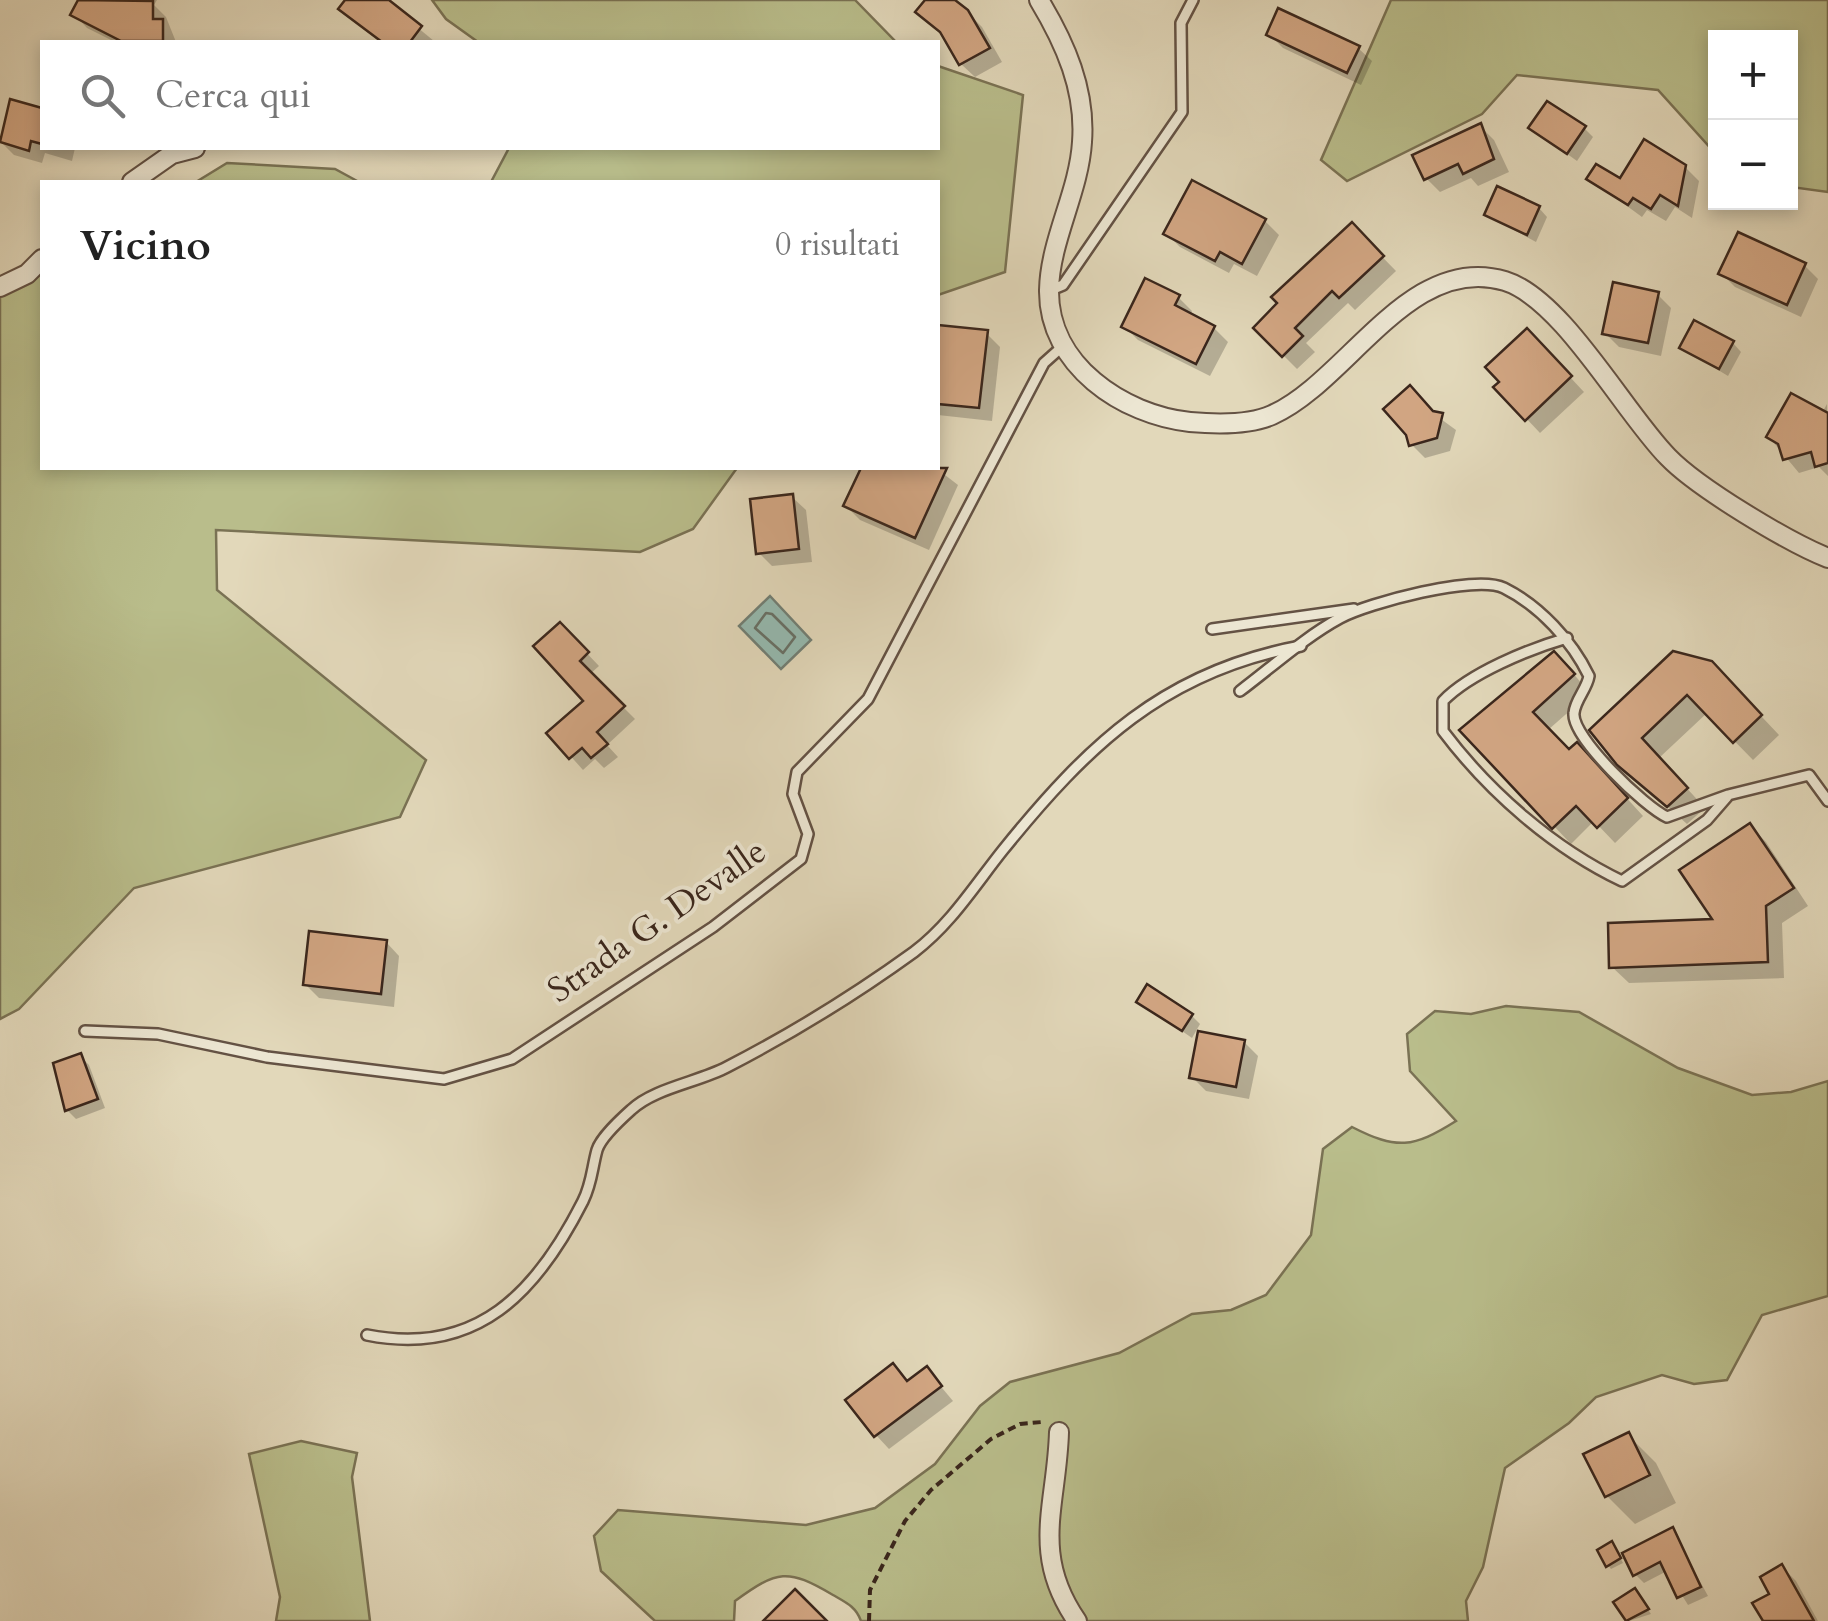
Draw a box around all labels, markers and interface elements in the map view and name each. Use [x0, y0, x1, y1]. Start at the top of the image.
map controls [1708, 30, 1798, 210]
button: + [1708, 30, 1798, 120]
search box [40, 40, 940, 150]
icon: search [75, 68, 130, 123]
text: Cerca qui [155, 69, 311, 121]
button: − [1708, 120, 1798, 210]
text: Vicino [80, 217, 211, 274]
text: 0 risultati [775, 223, 900, 267]
street label: Strada G. Devalle [538, 828, 776, 1014]

